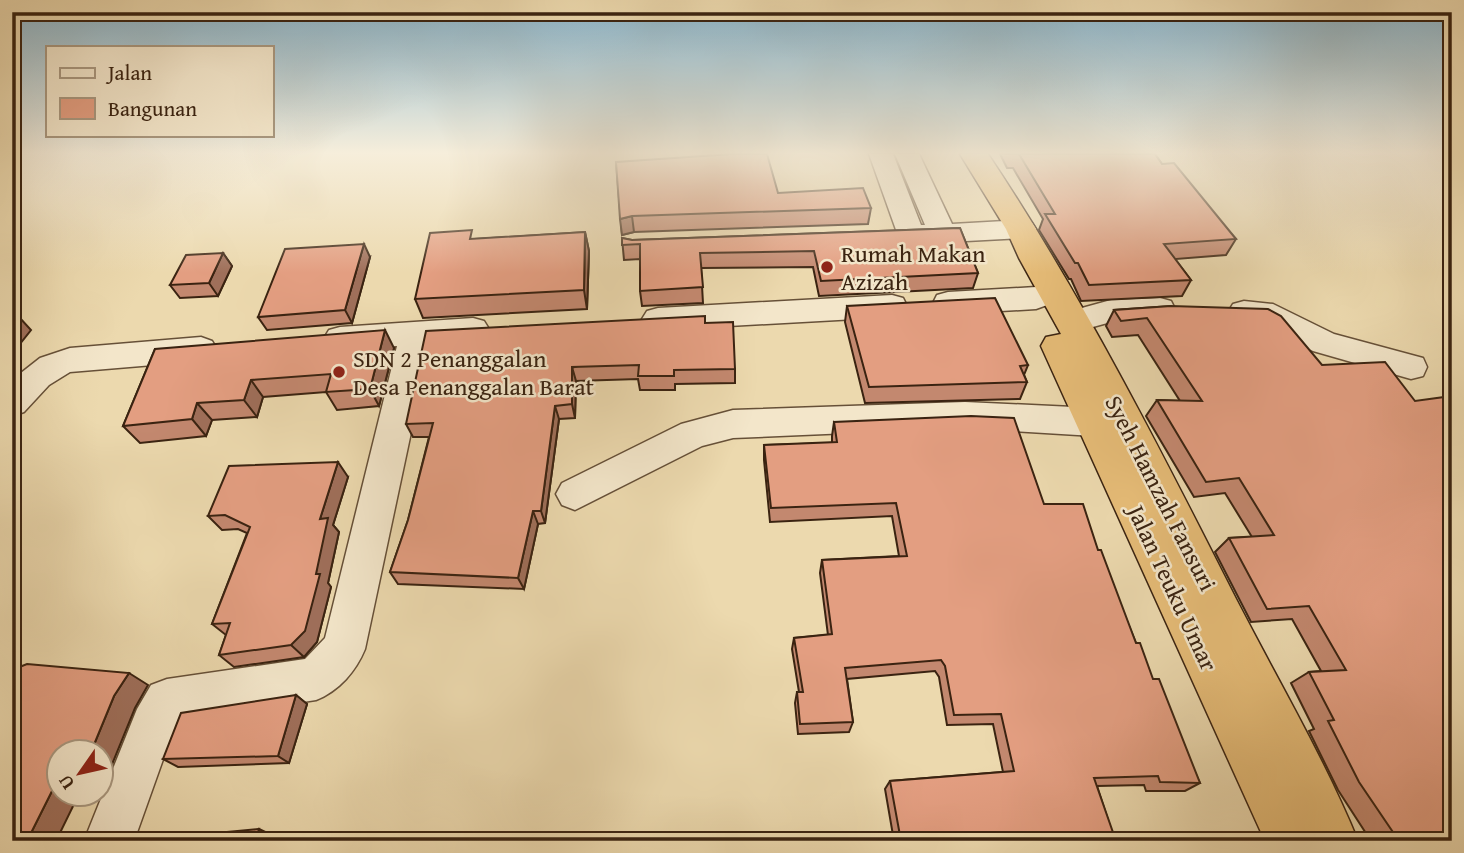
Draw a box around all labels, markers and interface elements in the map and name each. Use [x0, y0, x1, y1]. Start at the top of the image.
legend [46, 46, 273, 136]
text: Jalan [105, 57, 152, 88]
text: Bangunan [108, 93, 197, 124]
place label: Rumah Makan Azizah [841, 236, 986, 299]
marker: Rumah Makan Azizah [819, 259, 835, 275]
place label: SDN 2 Penanggalan Desa Penanggalan Barat [353, 341, 594, 404]
marker: SDN 2 Penanggalan Desa Penanggalan Barat [331, 364, 347, 380]
street label: Syeh Hamzah Fansuri [1097, 389, 1226, 597]
street label: Jalan Teuku Umar [1118, 496, 1227, 677]
north arrow [46, 738, 116, 808]
text: U [51, 769, 81, 796]

